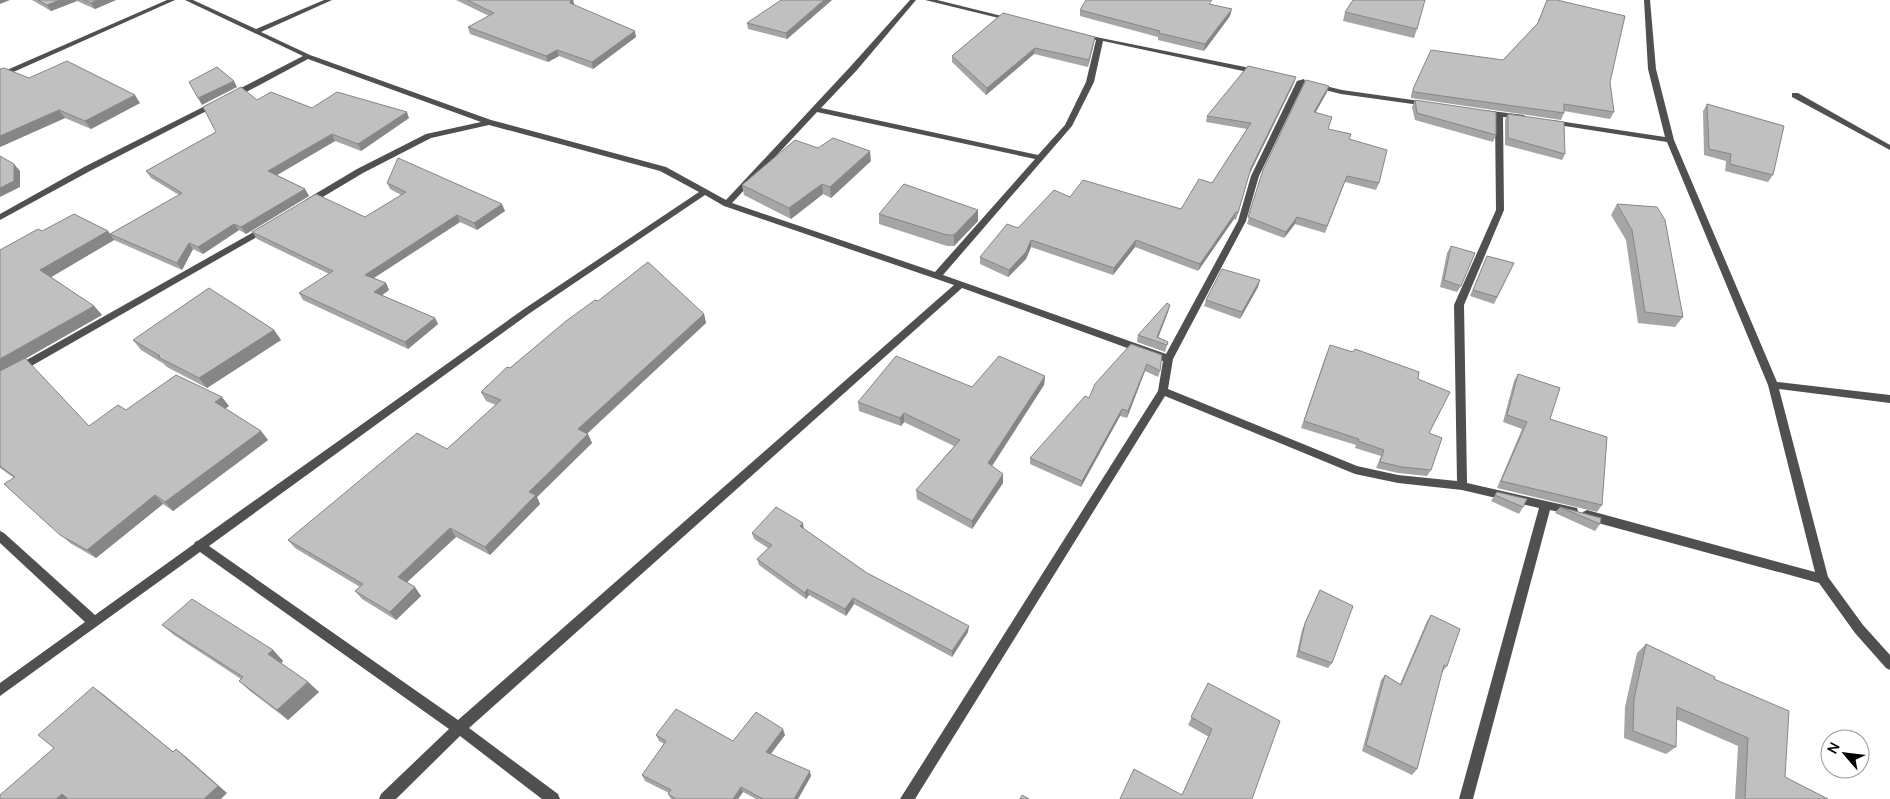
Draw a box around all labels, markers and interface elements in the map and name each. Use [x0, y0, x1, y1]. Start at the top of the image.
north arrow [1820, 729, 1870, 779]
text: N [1822, 739, 1844, 757]

